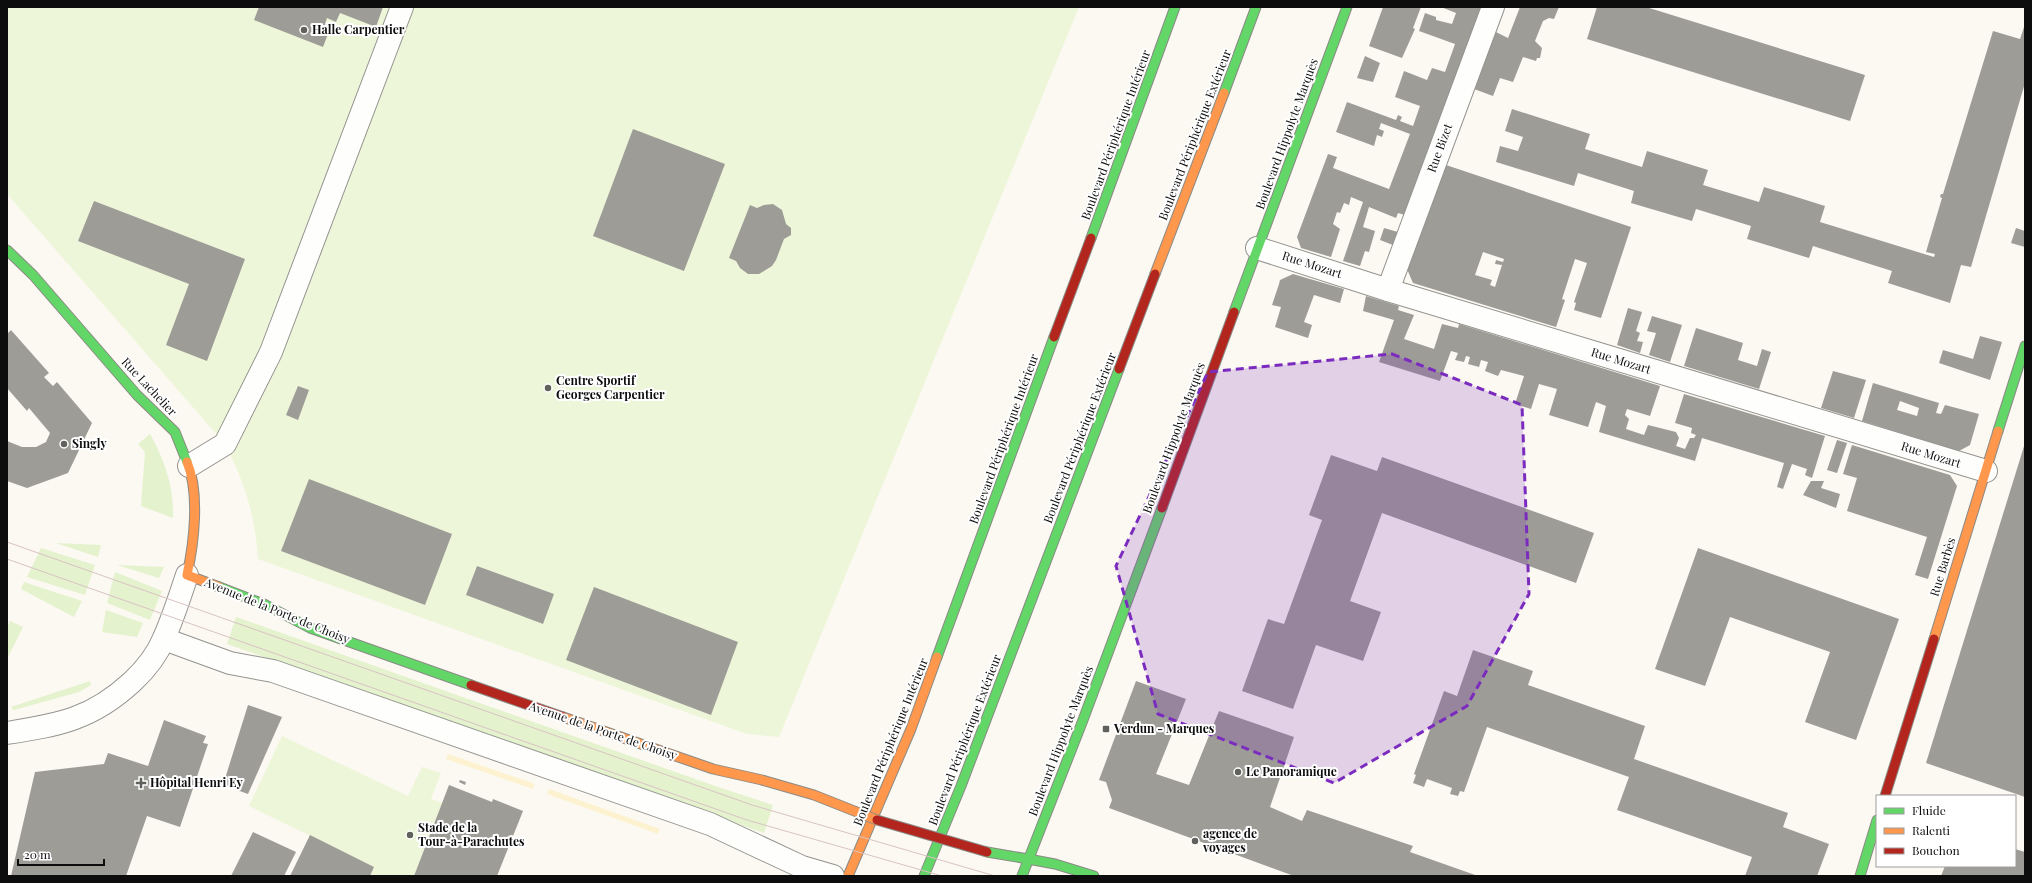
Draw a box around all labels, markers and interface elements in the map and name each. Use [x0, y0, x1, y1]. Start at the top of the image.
place label: Halle Carpentier [312, 21, 405, 37]
marker: Halle Carpentier [299, 25, 309, 35]
street label: Boulevard Périphérique Extérieur [1154, 46, 1234, 222]
street label: Boulevard Périphérique Intérieur [1077, 47, 1154, 222]
street label: Boulevard Hippolyte Marquès [1251, 56, 1321, 211]
street label: Rue Bizet [1423, 120, 1456, 174]
street label: Rue Mozart [1280, 247, 1345, 281]
street label: Rue Mozart [1589, 343, 1654, 377]
street label: Boulevard Périphérique Extérieur [1039, 349, 1119, 525]
street label: Boulevard Périphérique Intérieur [965, 351, 1042, 526]
street label: Rue Lachelier [119, 354, 181, 419]
street label: Boulevard Hippolyte Marquès [1138, 360, 1208, 515]
place label: Centre Sportif Georges Carpentier [556, 372, 665, 402]
marker: Centre Sportif Georges Carpentier [543, 383, 553, 393]
place label: Singly [72, 435, 107, 451]
street label: Rue Mozart [1899, 437, 1964, 471]
marker: Singly [59, 439, 69, 449]
street label: Rue Barbès [1926, 535, 1959, 598]
street label: Avenue de la Porte de Choisy [201, 573, 352, 647]
street label: Boulevard Périphérique Extérieur [924, 651, 1004, 827]
street label: Boulevard Périphérique Intérieur [849, 655, 931, 828]
street label: Boulevard Hippolyte Marquès [1024, 663, 1096, 818]
street label: Avenue de la Porte de Choisy [526, 697, 679, 763]
place label: Verdun - Marques [1113, 720, 1215, 736]
marker: Verdun - Marques [1101, 724, 1111, 734]
place label: Le Panoramique [1246, 763, 1337, 779]
marker: Le Panoramique [1233, 767, 1243, 777]
place label: Hôpital Henri Ey [150, 774, 244, 790]
marker: Hôpital Henri Ey [135, 777, 147, 789]
legend [1876, 795, 2016, 867]
text: Fluide [1912, 802, 1946, 818]
place label: Stade de la Tour-à-Parachutes [418, 819, 525, 849]
text: Ralenti [1912, 822, 1951, 838]
place label: agence de voyages [1202, 825, 1257, 855]
marker: Stade de la Tour-à-Parachutes [405, 830, 415, 840]
marker: agence de voyages [1190, 836, 1200, 846]
scale bar [18, 841, 104, 867]
text: Bouchon [1912, 842, 1960, 858]
text: 20 m [24, 846, 51, 862]

